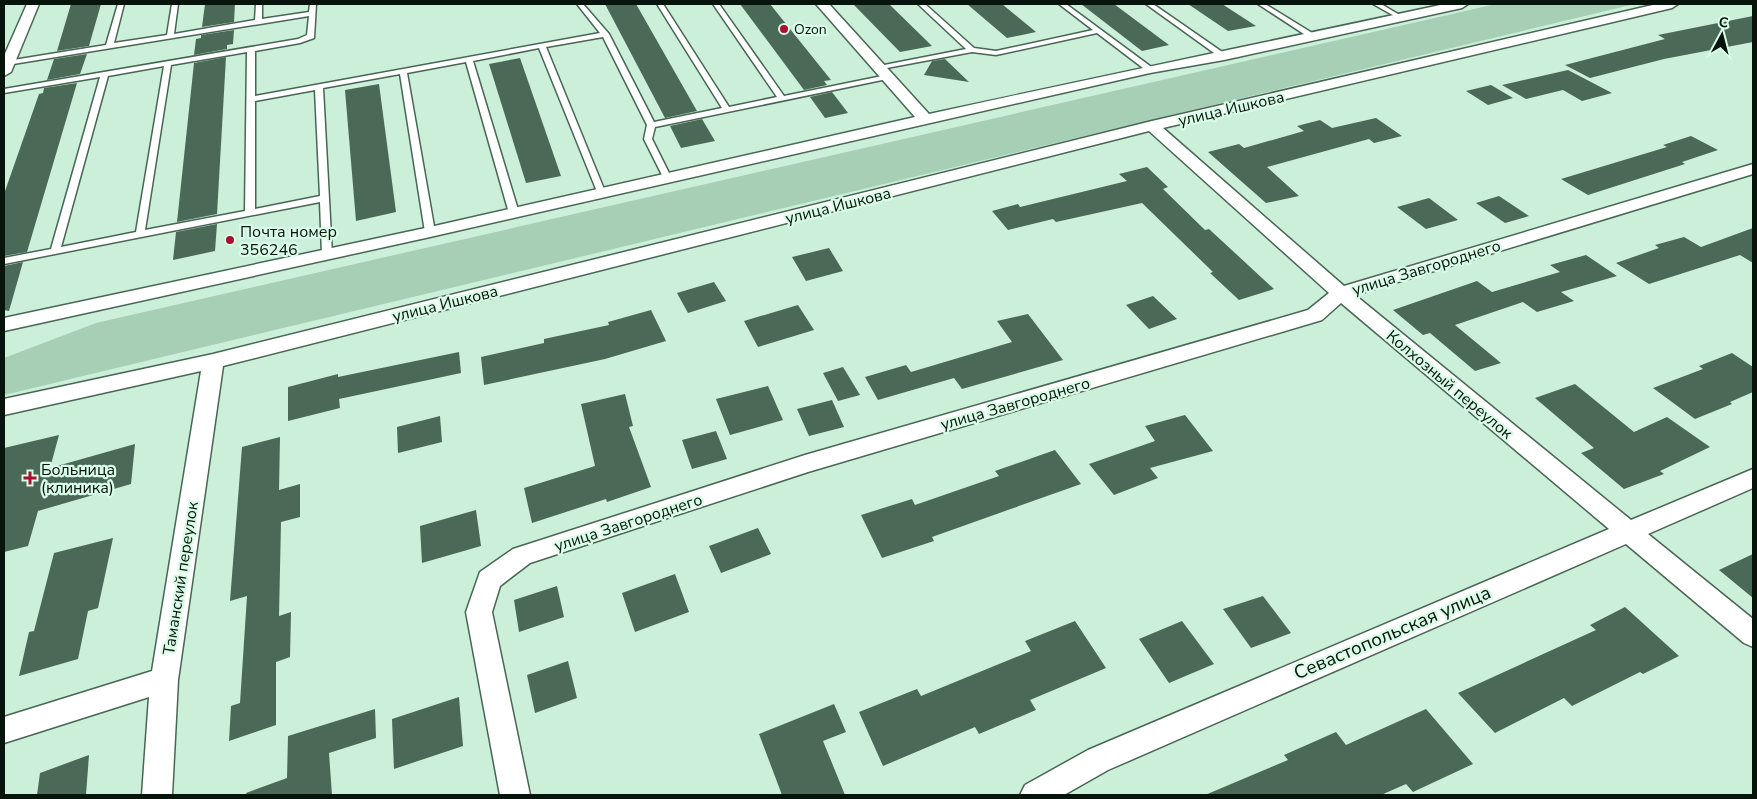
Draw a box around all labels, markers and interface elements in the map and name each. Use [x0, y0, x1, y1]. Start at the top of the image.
north arrow [1697, 10, 1747, 60]
text: С [1718, 13, 1730, 33]
place label: Ozon [794, 20, 827, 39]
marker: Ozon [778, 23, 790, 35]
street label: улица Ишкова [1176, 86, 1286, 132]
street label: улица Ишкова [783, 182, 893, 230]
place label: Почта номер 356246 [240, 221, 337, 261]
marker: Почта номер 356246 [224, 234, 236, 246]
street label: улица Завгороднего [1349, 235, 1503, 301]
street label: улица Ишкова [390, 280, 500, 328]
street label: Колхозный переулок [1381, 325, 1518, 445]
street label: улица Завгороднего [938, 372, 1093, 436]
place label: Больница (клиника) [41, 459, 115, 499]
marker: Больница (клиника) [23, 471, 37, 485]
street label: улица Завгороднего [551, 489, 705, 557]
street label: Таманский переулок [158, 499, 204, 656]
street label: Севастопольская улица [1290, 580, 1495, 686]

